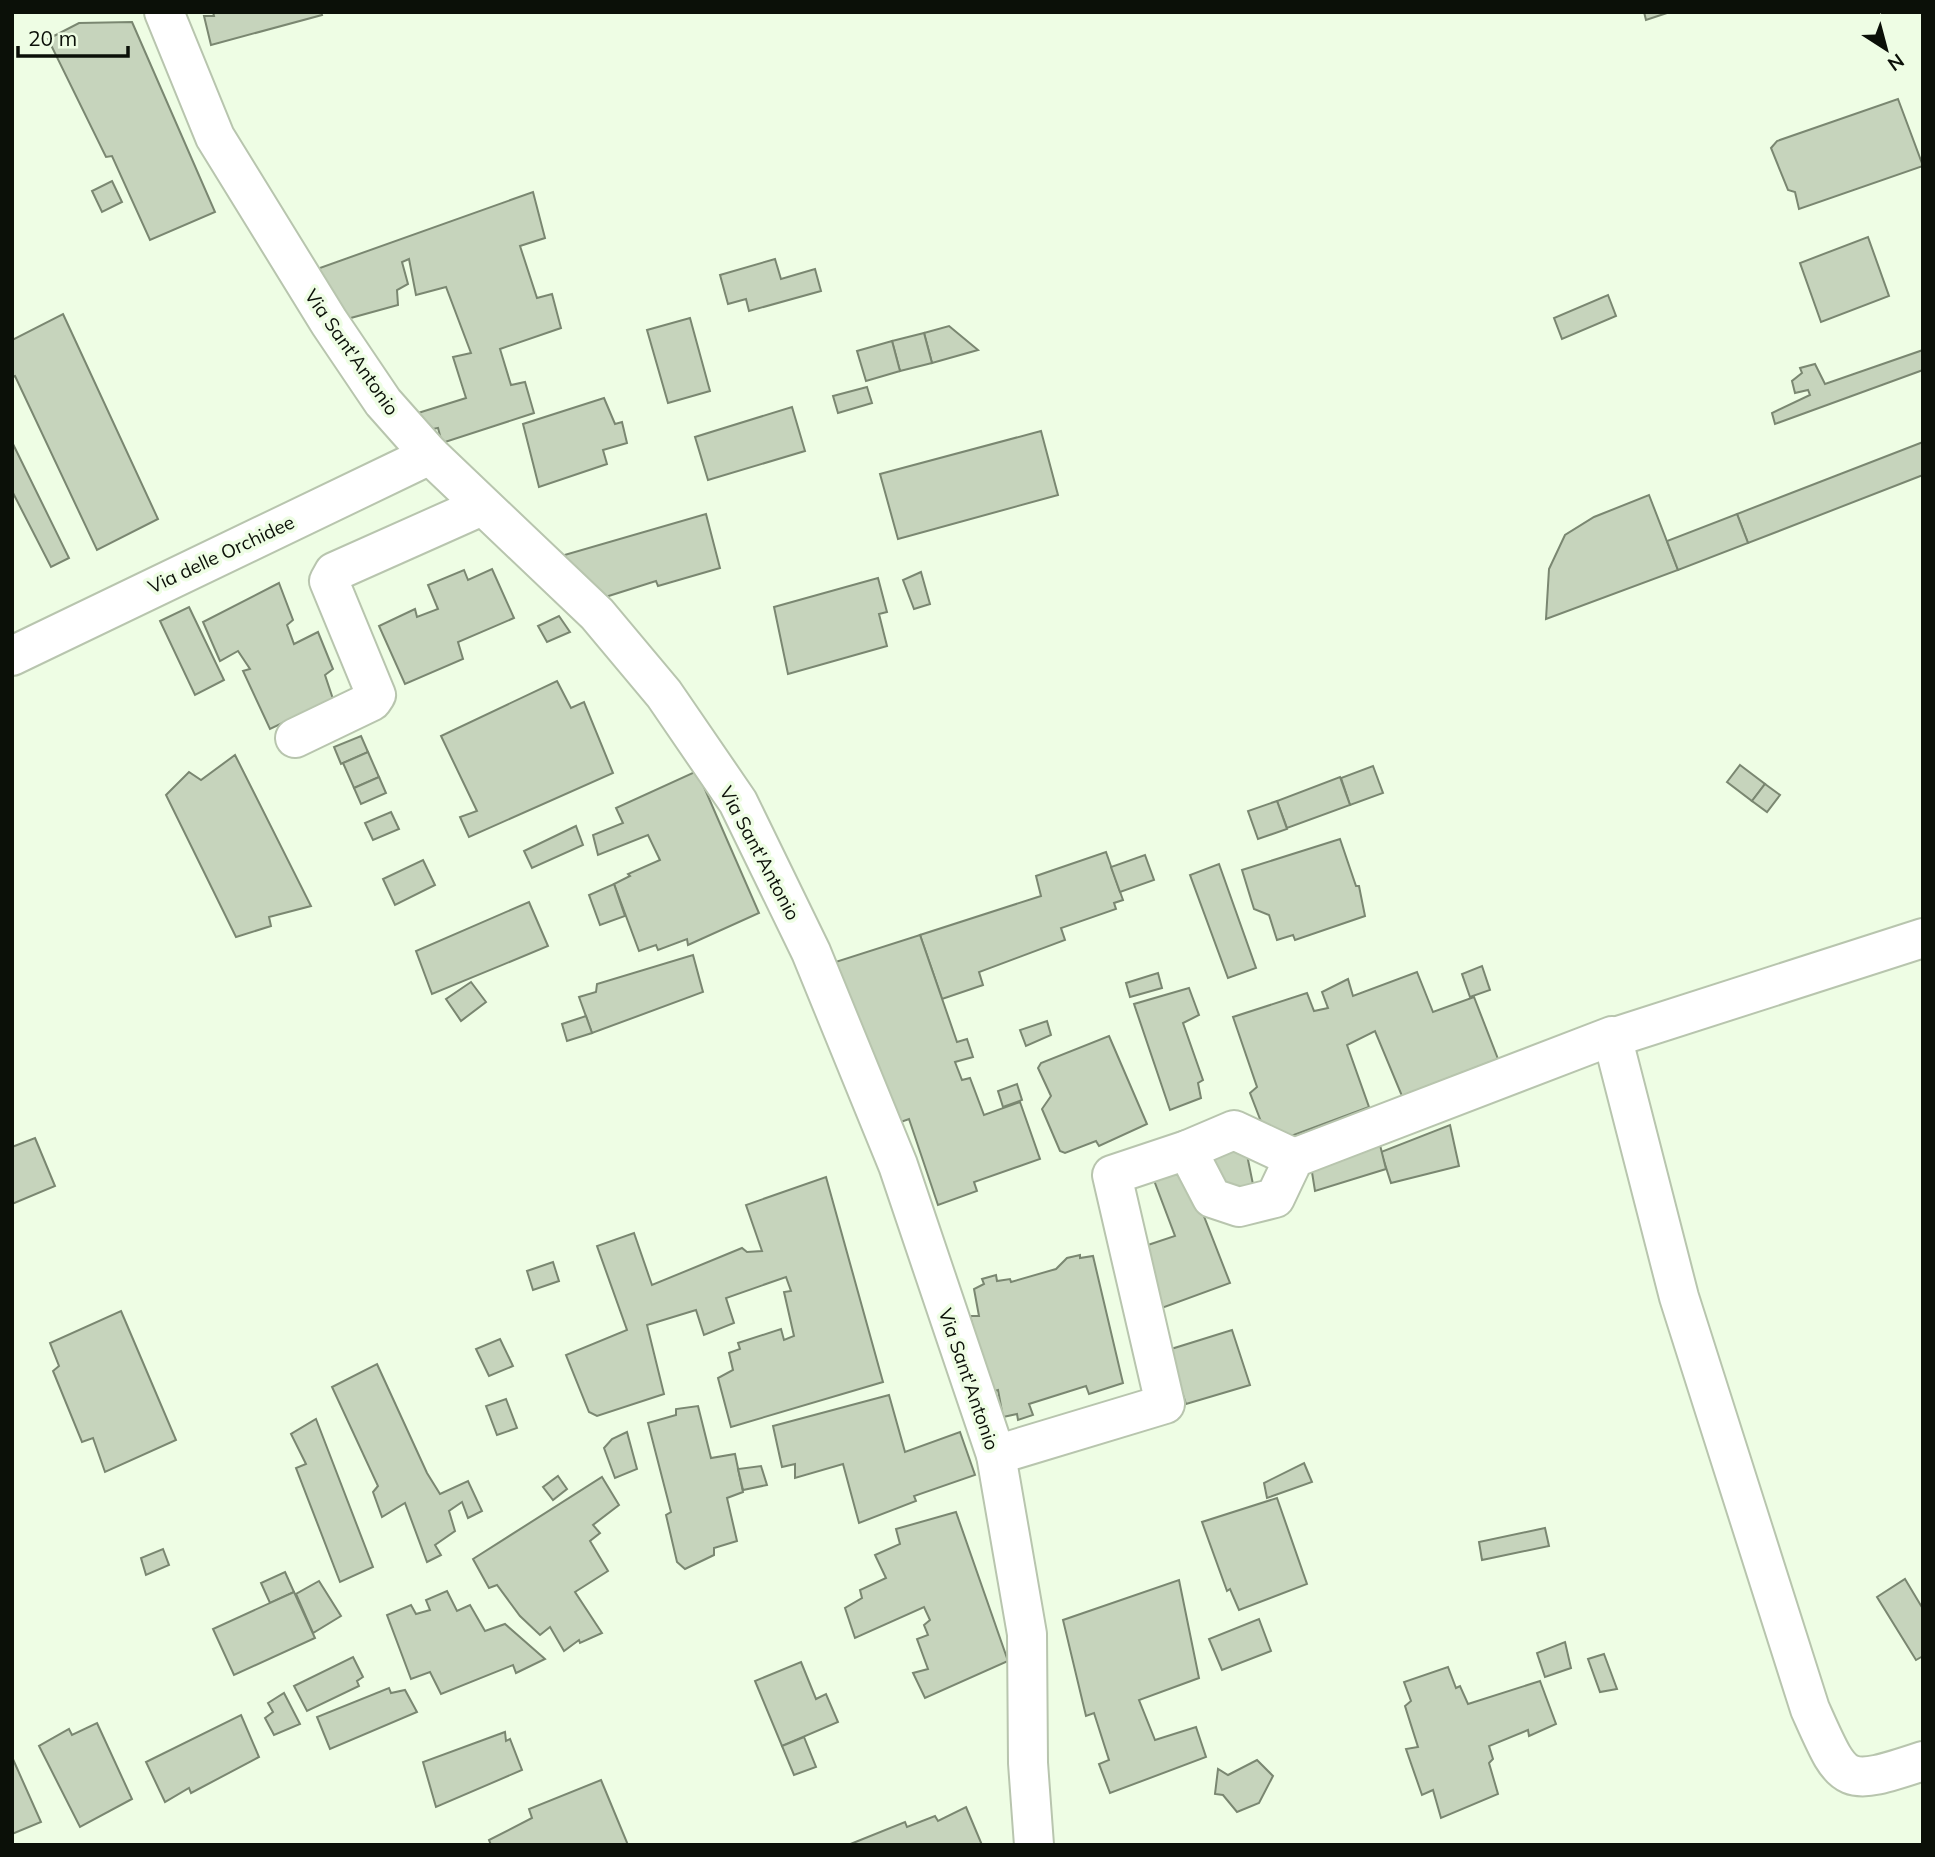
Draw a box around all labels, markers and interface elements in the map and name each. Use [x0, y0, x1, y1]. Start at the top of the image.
scale bar [18, 14, 128, 58]
north arrow [1851, 14, 1921, 84]
text: 20 m [28, 25, 77, 51]
text: N [1883, 49, 1909, 77]
street label: Via Sant'Antonio [300, 284, 404, 420]
street label: Via delle Orchidee [144, 510, 298, 598]
street label: Via Sant'Antonio [715, 782, 805, 924]
street label: Via Sant'Antonio [934, 1305, 1004, 1453]

